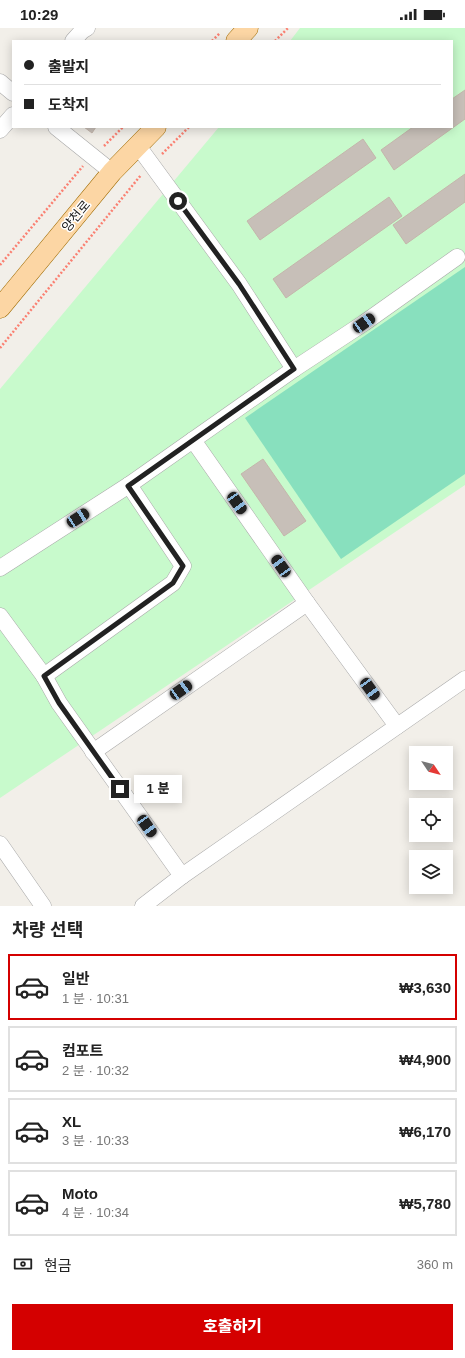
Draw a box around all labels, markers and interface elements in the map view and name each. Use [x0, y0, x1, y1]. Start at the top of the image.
text: 10:29 [20, 6, 58, 23]
text: 출발지 [48, 58, 89, 75]
text: 도착지 [48, 96, 89, 113]
route start [169, 192, 187, 210]
street label: 양천로 [59, 197, 93, 235]
car [351, 311, 377, 335]
car [225, 490, 249, 516]
car [65, 506, 91, 530]
car [269, 553, 293, 579]
car [358, 676, 382, 702]
car [168, 678, 194, 702]
north arrow [409, 746, 453, 790]
map controls [409, 746, 453, 894]
callout: 1 분 [134, 775, 182, 803]
route end [111, 780, 129, 798]
text: 1 분 [147, 781, 169, 796]
button: locate [409, 798, 453, 842]
car [135, 813, 159, 839]
button: layers [409, 850, 453, 894]
text: 차량 선택 [12, 920, 83, 940]
icon: car [14, 969, 50, 1005]
text: 일반 [62, 970, 90, 987]
text: ₩3,630 [399, 979, 451, 996]
text: 1 분 · 10:31 [62, 991, 129, 1006]
icon: car [14, 1041, 50, 1077]
text: 컴포트 [62, 1042, 103, 1059]
text: ₩4,900 [399, 1051, 451, 1068]
text: 2 분 · 10:32 [62, 1063, 129, 1078]
icon: car [14, 1113, 50, 1149]
text: XL [62, 1113, 81, 1130]
text: ₩6,170 [399, 1123, 451, 1140]
text: 3 분 · 10:33 [62, 1133, 129, 1148]
icon: car [14, 1185, 50, 1221]
text: Moto [62, 1185, 98, 1202]
text: ₩5,780 [399, 1195, 451, 1212]
text: 4 분 · 10:34 [62, 1205, 129, 1220]
icon: cash [12, 1253, 34, 1275]
text: 현금 [44, 1257, 72, 1274]
text: 360 m [417, 1257, 453, 1272]
button: 호출하기 [12, 1304, 453, 1350]

